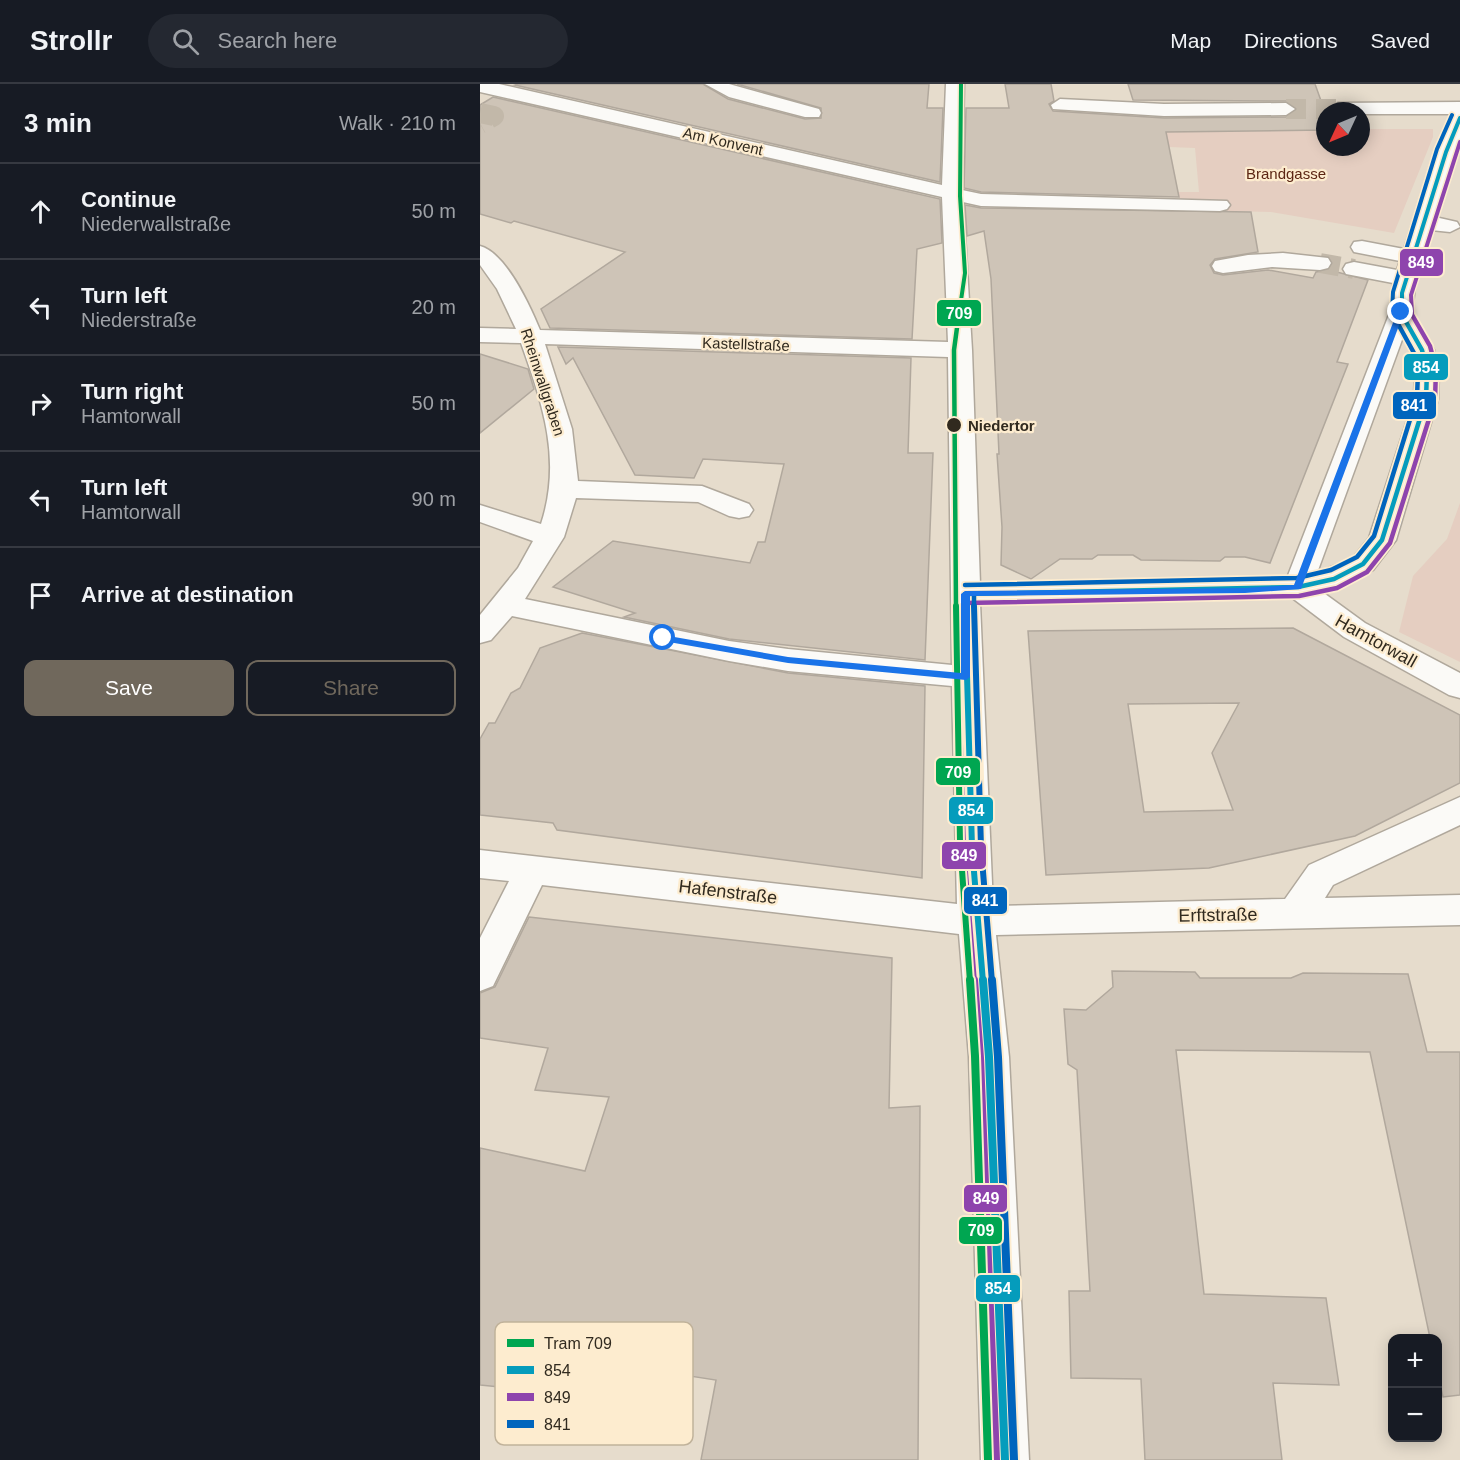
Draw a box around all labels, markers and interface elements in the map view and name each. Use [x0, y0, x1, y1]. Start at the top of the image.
search box [148, 14, 568, 68]
text: Strollr [30, 25, 112, 56]
icon: search [169, 25, 202, 58]
text: Search here [217, 28, 337, 53]
text: Map [1170, 29, 1211, 52]
text: Directions [1244, 29, 1337, 52]
text: Saved [1370, 29, 1430, 52]
north arrow [1316, 102, 1370, 156]
text: 3 min [24, 108, 92, 138]
text: Walk · 210 m [339, 112, 456, 134]
street label: Am Konvent [681, 124, 766, 159]
park label: Brandgasse [1246, 165, 1326, 182]
text: Continue [81, 187, 176, 212]
icon: ahead [24, 195, 57, 228]
text: 50 m [412, 200, 456, 222]
text: Niederwallstraße [81, 213, 231, 235]
line badge: 849 [1399, 248, 1444, 277]
text: 849 [1408, 254, 1434, 271]
text: Turn left [81, 283, 167, 308]
icon: left [24, 291, 57, 324]
text: 20 m [412, 296, 456, 318]
route end [1387, 298, 1413, 324]
line badge: 709 [936, 299, 982, 327]
text: 709 [946, 305, 972, 322]
text: Niederstraße [81, 309, 197, 331]
street label: Rheinwallgraben [518, 326, 568, 438]
street label: Kastellstraße [702, 334, 790, 354]
line badge: 854 [1403, 353, 1449, 381]
text: 854 [1413, 359, 1439, 376]
text: Turn right [81, 379, 183, 404]
icon: right [24, 387, 57, 420]
line badge: 841 [1392, 391, 1437, 420]
text: 50 m [412, 392, 456, 414]
text: 841 [1401, 397, 1427, 414]
text: Hamtorwall [81, 405, 181, 427]
marker: Niedertor [945, 416, 963, 434]
place label: Niedertor [968, 417, 1035, 434]
text: Turn left [81, 475, 167, 500]
icon: left [24, 483, 57, 516]
text: 90 m [412, 488, 456, 510]
text: Hamtorwall [81, 501, 181, 523]
icon: arrive [24, 579, 57, 612]
text: Arrive at destination [81, 582, 294, 607]
street label: Hamtorwall [1332, 610, 1420, 672]
route start [649, 624, 675, 650]
button: Save [24, 660, 234, 716]
button: Share [246, 660, 456, 716]
line badge: 709 [935, 757, 981, 786]
text: 709 [945, 764, 971, 781]
line badge: 854 [948, 796, 994, 825]
text: 854 [958, 802, 984, 819]
line badge: 849 [941, 841, 987, 870]
text: 849 [951, 847, 977, 864]
street label: Hafenstraße [678, 876, 778, 908]
line badge: 841 [963, 886, 1008, 915]
text: 841 [972, 892, 998, 909]
street label: Erftstraße [1178, 904, 1258, 926]
line badge: 849 [963, 1184, 1008, 1213]
text: 849 [973, 1190, 999, 1207]
line badge: 709 [958, 1216, 1003, 1245]
text: 709 [968, 1222, 994, 1239]
line badge: 854 [975, 1274, 1021, 1303]
text: 854 [985, 1280, 1011, 1297]
legend [495, 1322, 693, 1445]
map controls [1388, 1334, 1442, 1442]
button: + [1388, 1334, 1442, 1388]
text: Tram 709 [544, 1335, 612, 1352]
text: 854 [544, 1362, 571, 1379]
button: − [1388, 1388, 1442, 1442]
text: 849 [544, 1389, 571, 1406]
text: 841 [544, 1416, 571, 1433]

